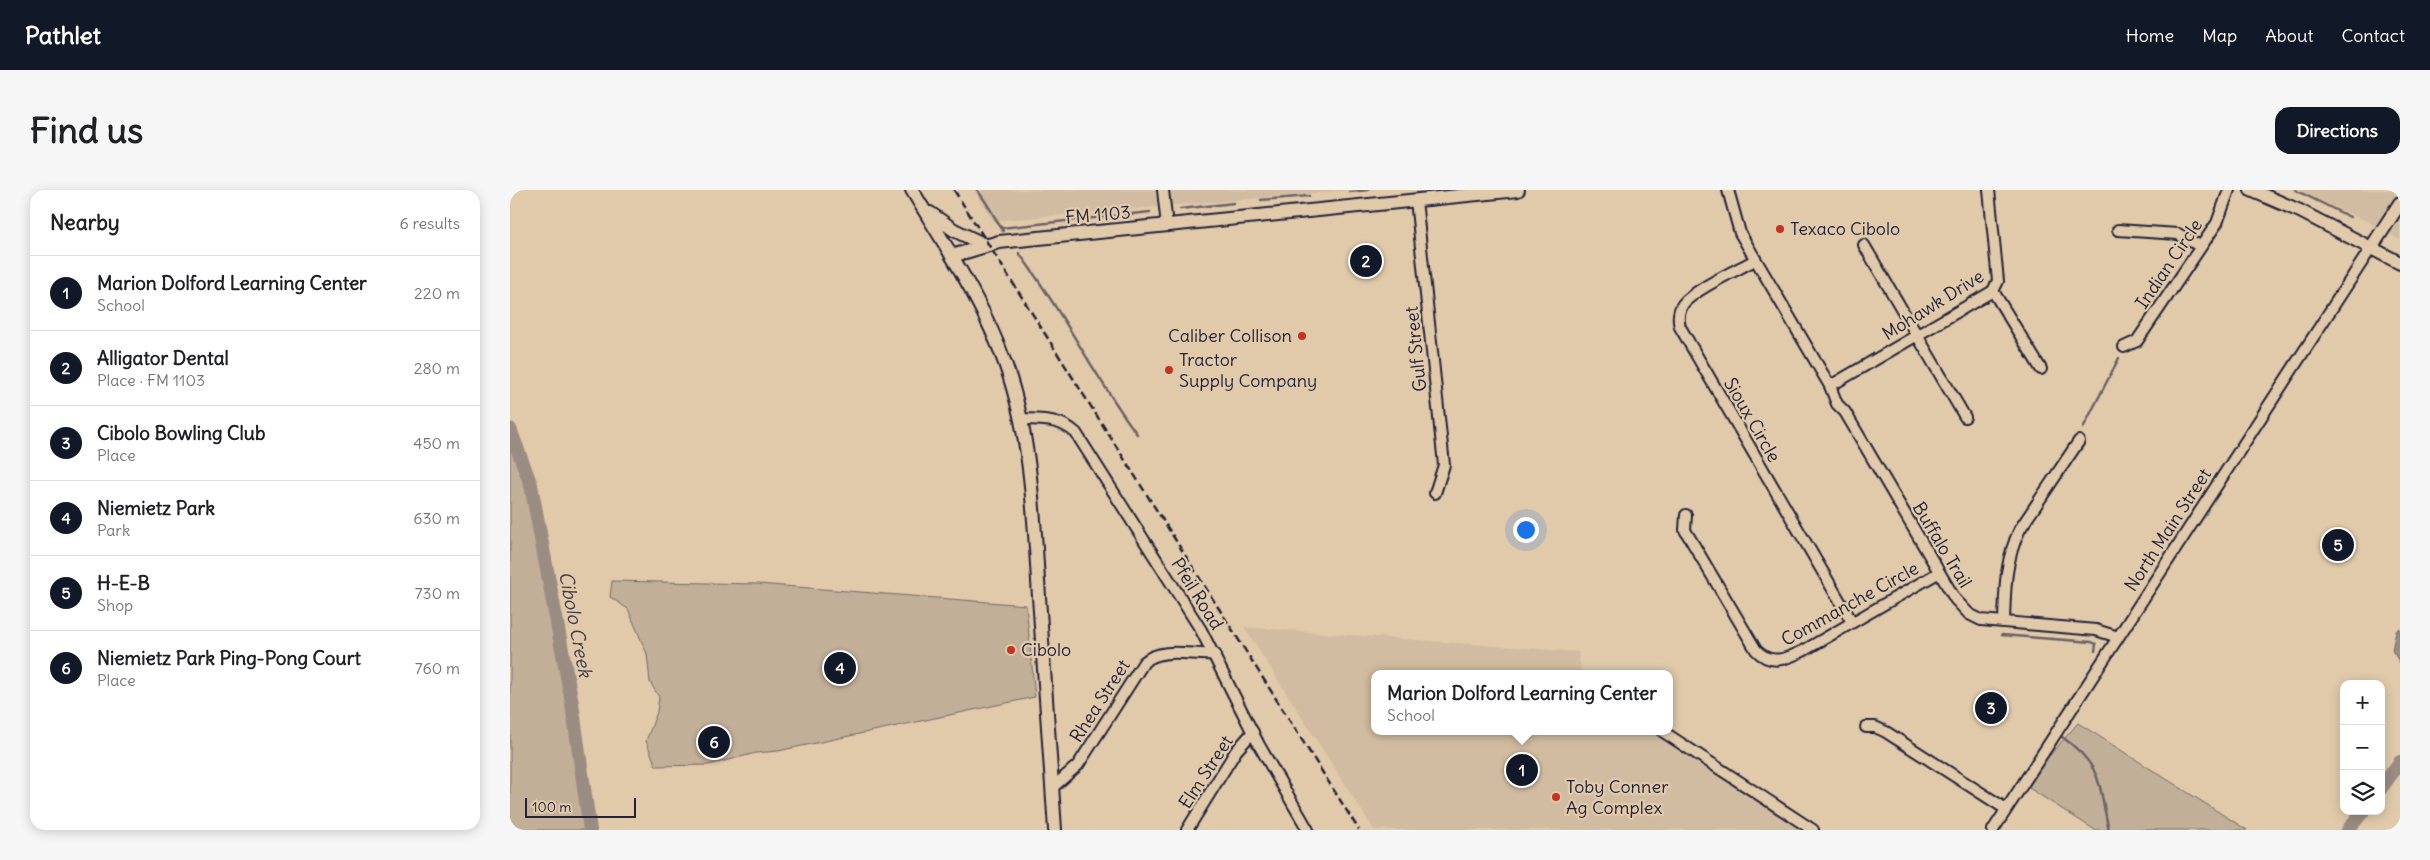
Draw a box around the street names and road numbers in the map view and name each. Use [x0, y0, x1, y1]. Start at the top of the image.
street label: FM 1103 [1064, 200, 1132, 229]
street label: Indian Circle [2130, 214, 2207, 313]
street label: Mohawk Drive [1878, 264, 1988, 345]
street label: Gulf Street [1400, 305, 1431, 393]
street label: Sioux Circle [1719, 373, 1786, 466]
street label: North Main Street [2119, 464, 2216, 596]
street label: Buffalo Trail [1908, 498, 1977, 592]
street label: Pfeil Road [1166, 554, 1229, 634]
street label: Commanche Circle [1777, 556, 1922, 651]
street label: Rhea Street [1064, 655, 1135, 746]
street label: Elm Street [1173, 731, 1238, 813]

